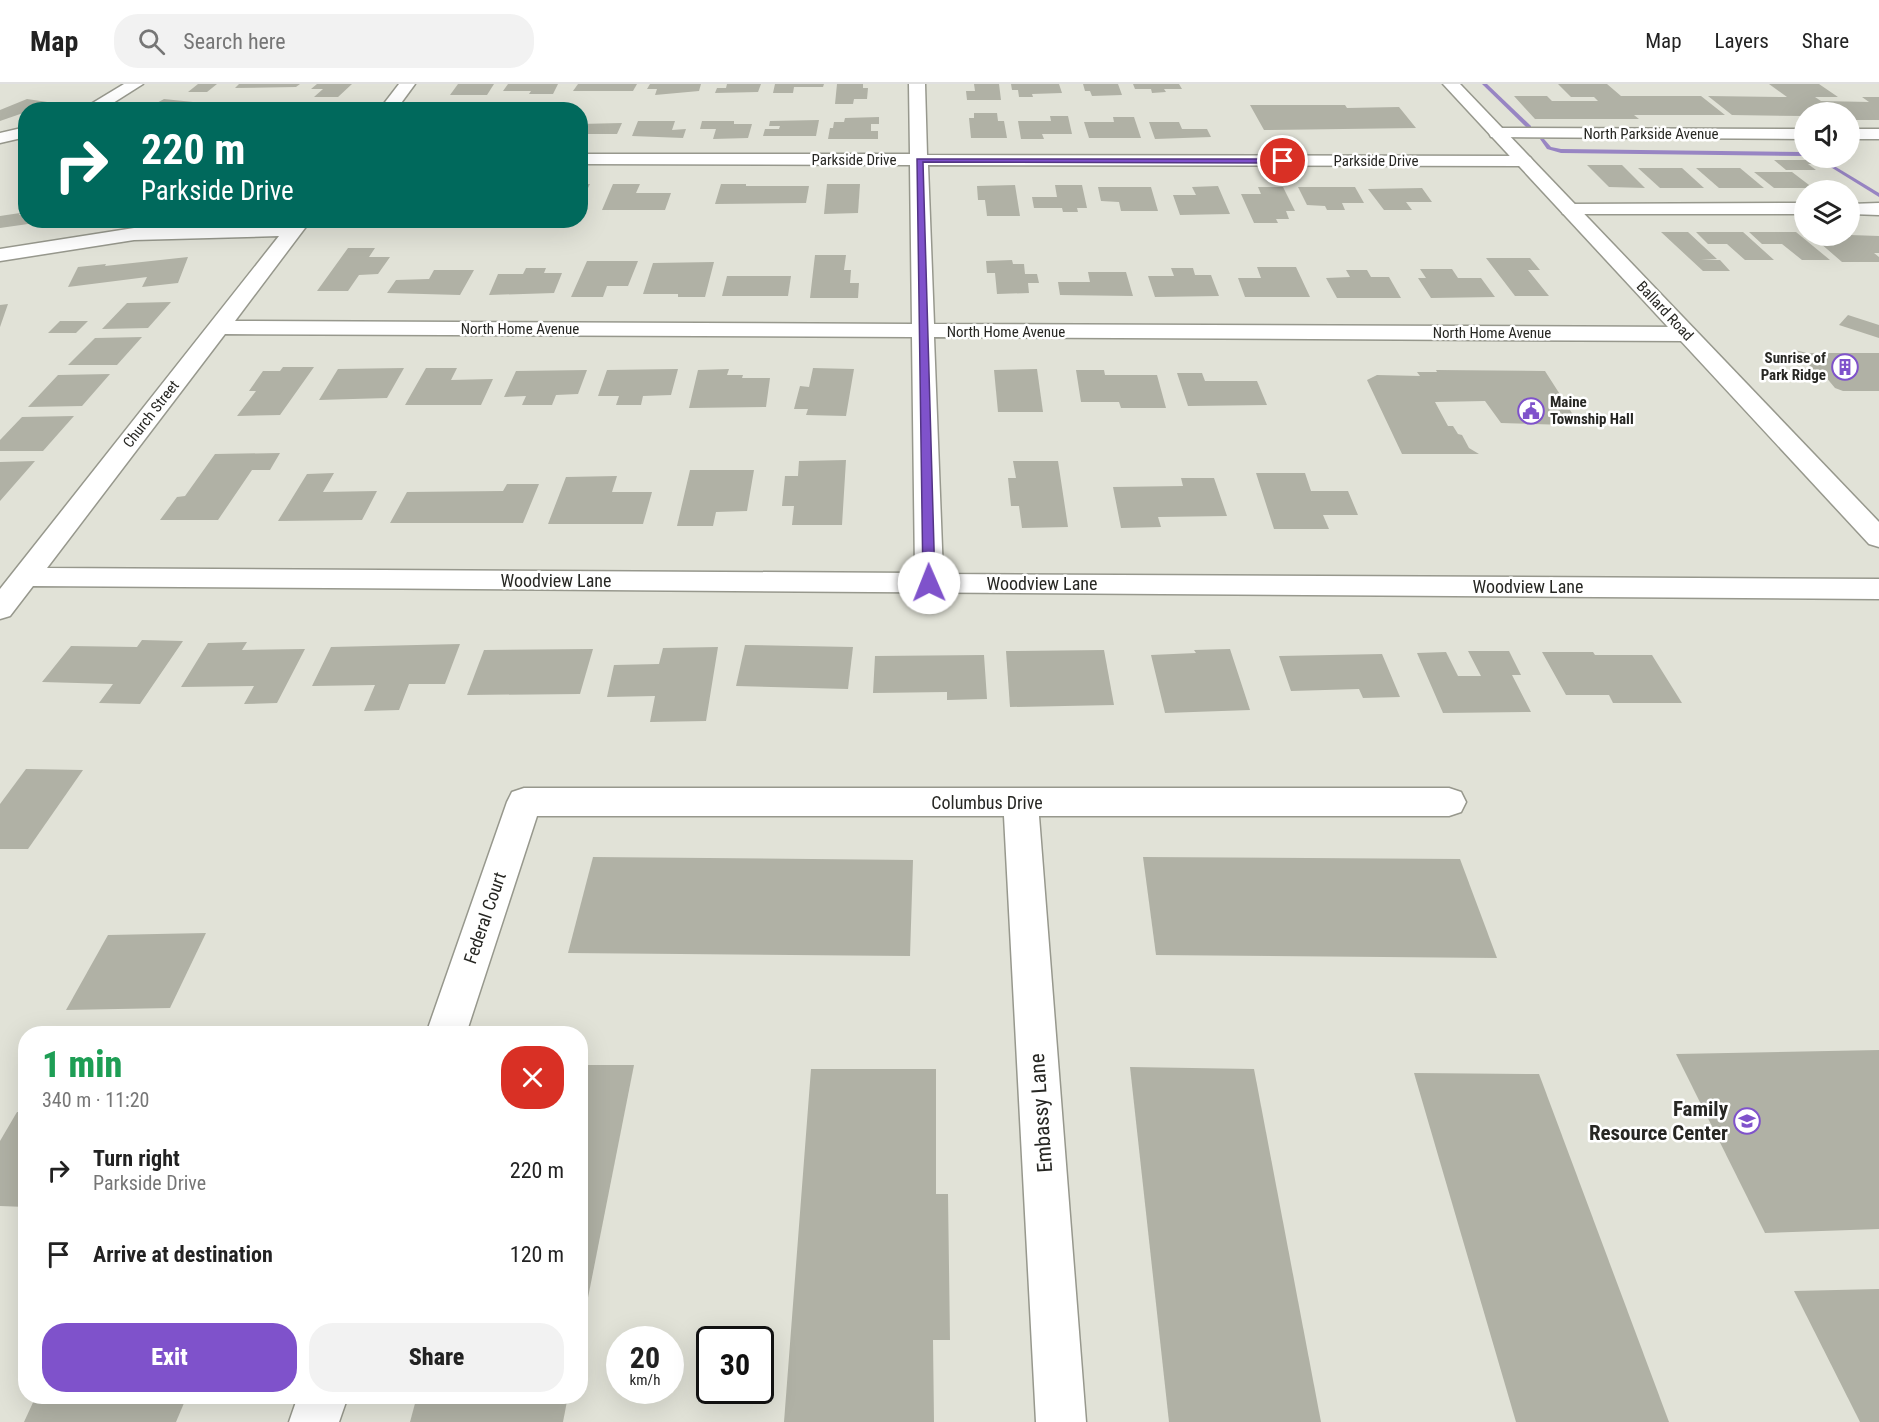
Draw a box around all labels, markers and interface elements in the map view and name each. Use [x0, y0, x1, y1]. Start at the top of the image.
search box [114, 14, 534, 68]
text: Map [30, 25, 78, 58]
icon: search [135, 25, 168, 58]
text: Search here [183, 29, 286, 54]
text: Map [1645, 29, 1682, 53]
text: Layers [1715, 29, 1769, 53]
text: Share [1802, 29, 1849, 53]
map controls [1794, 102, 1860, 246]
button: sound [1794, 102, 1860, 168]
text: 220 m [141, 125, 246, 174]
street label: North Parkside Avenue [1583, 125, 1719, 143]
icon: right [42, 126, 120, 204]
pin [1257, 135, 1308, 186]
icon: arrive [1266, 144, 1299, 177]
street label: Parkside Drive [812, 151, 896, 169]
street label: Parkside Drive [1334, 152, 1418, 170]
text: Parkside Drive [141, 175, 294, 207]
button: layers [1794, 180, 1860, 246]
street label: Ballard Road [1633, 277, 1697, 345]
street label: North Home Avenue [461, 320, 579, 338]
street label: North Home Avenue [947, 323, 1065, 341]
street label: North Home Avenue [1433, 324, 1551, 342]
place label: Sunrise of Park Ridge [1761, 349, 1826, 384]
building icon: Sunrise of Park Ridge [1830, 352, 1860, 382]
street label: Church Street [119, 377, 183, 451]
place label: Maine Township Hall [1550, 393, 1634, 428]
public building icon: Maine Township Hall [1516, 396, 1546, 426]
position arrow [897, 551, 961, 615]
street label: Woodview Lane [501, 570, 611, 591]
street label: Woodview Lane [987, 573, 1097, 594]
street label: Woodview Lane [1473, 576, 1583, 597]
street label: Columbus Drive [931, 792, 1043, 813]
street label: Federal Court [459, 869, 510, 966]
text: 1 min [42, 1044, 122, 1086]
button: close [501, 1046, 564, 1109]
street label: Embassy Lane [1025, 1052, 1057, 1173]
text: 340 m · 11:20 [42, 1088, 149, 1112]
place label: Family Resource Center [1589, 1097, 1729, 1145]
school or university icon: Family Resource Center [1732, 1106, 1762, 1136]
text: Turn right [93, 1146, 180, 1171]
icon: right [42, 1154, 75, 1187]
text: 220 m [510, 1158, 564, 1183]
text: Parkside Drive [93, 1171, 206, 1195]
icon: arrive [42, 1238, 75, 1271]
text: Arrive at destination [93, 1242, 273, 1267]
text: 120 m [510, 1242, 564, 1267]
button: Exit [42, 1323, 297, 1392]
button: Share [309, 1323, 564, 1392]
speed limit sign: 30 [696, 1326, 774, 1404]
text: 20 [630, 1340, 660, 1375]
text: km/h [630, 1371, 660, 1389]

